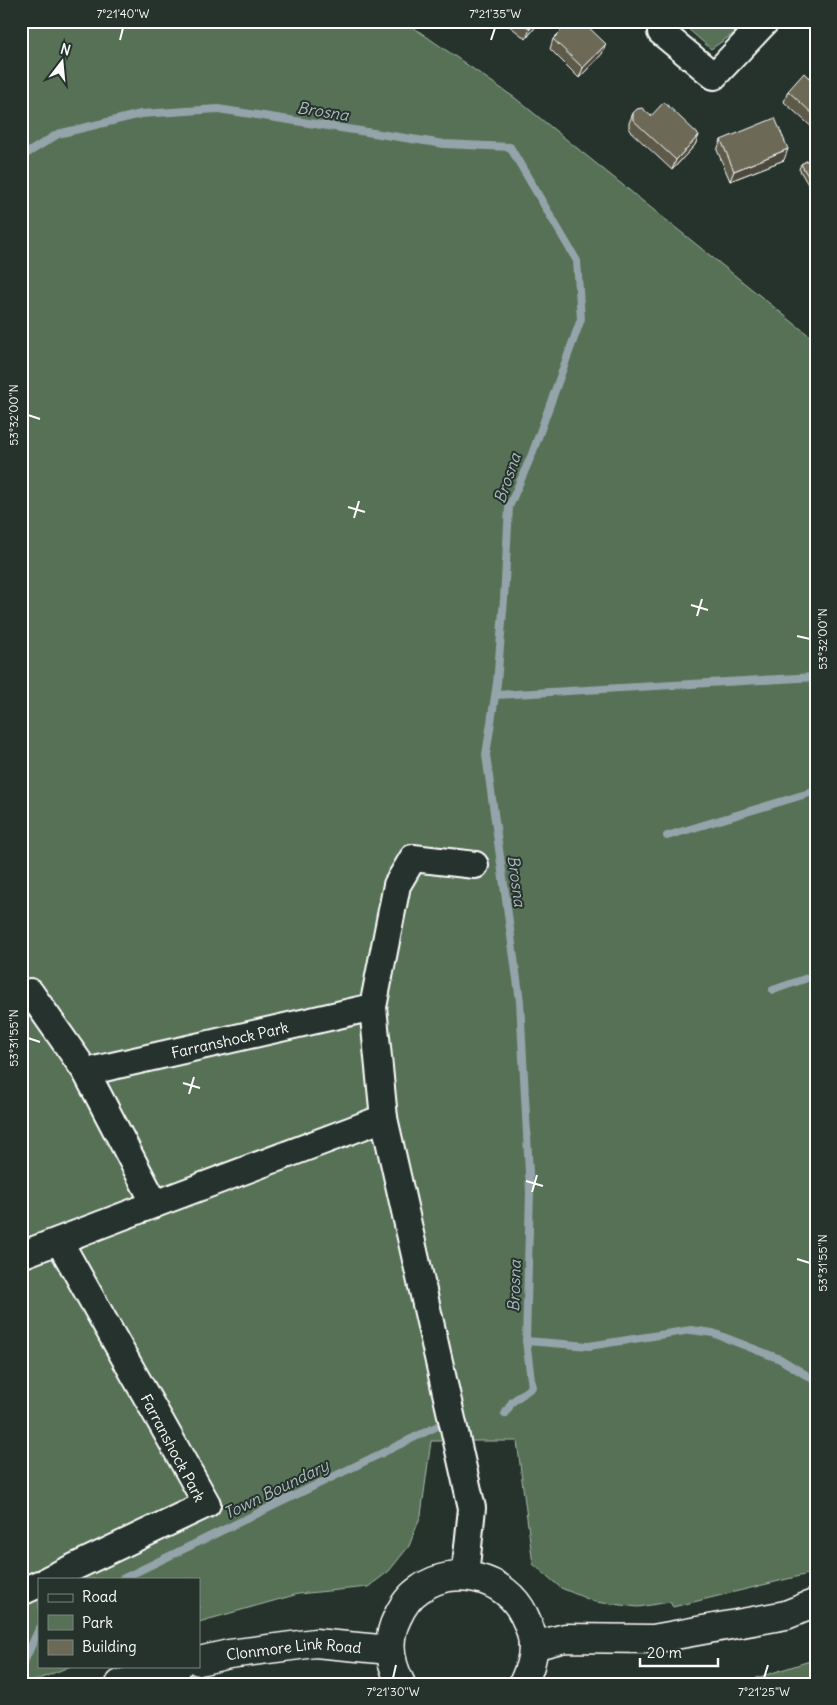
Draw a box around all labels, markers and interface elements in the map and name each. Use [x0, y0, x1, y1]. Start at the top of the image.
text: 7°21'40"W [96, 6, 150, 21]
text: 7°21'35"W [469, 6, 521, 21]
north arrow [38, 38, 88, 88]
text: N [58, 40, 73, 59]
water label: Brosna [296, 97, 351, 125]
text: 53°32'00"N [6, 384, 21, 446]
water label: Brosna [489, 450, 525, 506]
text: 53°32'00"N [815, 608, 830, 670]
water label: Brosna [504, 854, 531, 909]
text: 53°31'55"N [6, 1009, 21, 1067]
street label: Farranshock Park [169, 1017, 290, 1062]
text: 53°31'55"N [815, 1234, 830, 1292]
water label: Brosna [503, 1259, 525, 1312]
street label: Farranshock Park [137, 1391, 210, 1505]
water label: Town Boundary [220, 1454, 333, 1523]
legend [38, 1578, 200, 1668]
text: Road [82, 1587, 117, 1606]
text: Park [82, 1613, 113, 1632]
street label: Clonmore Link Road [225, 1634, 362, 1664]
scale bar [640, 1635, 717, 1667]
text: Building [82, 1637, 137, 1656]
text: 20 m [647, 1643, 682, 1662]
text: 7°21'30"W [366, 1684, 420, 1699]
text: 7°21'25"W [738, 1684, 790, 1699]

